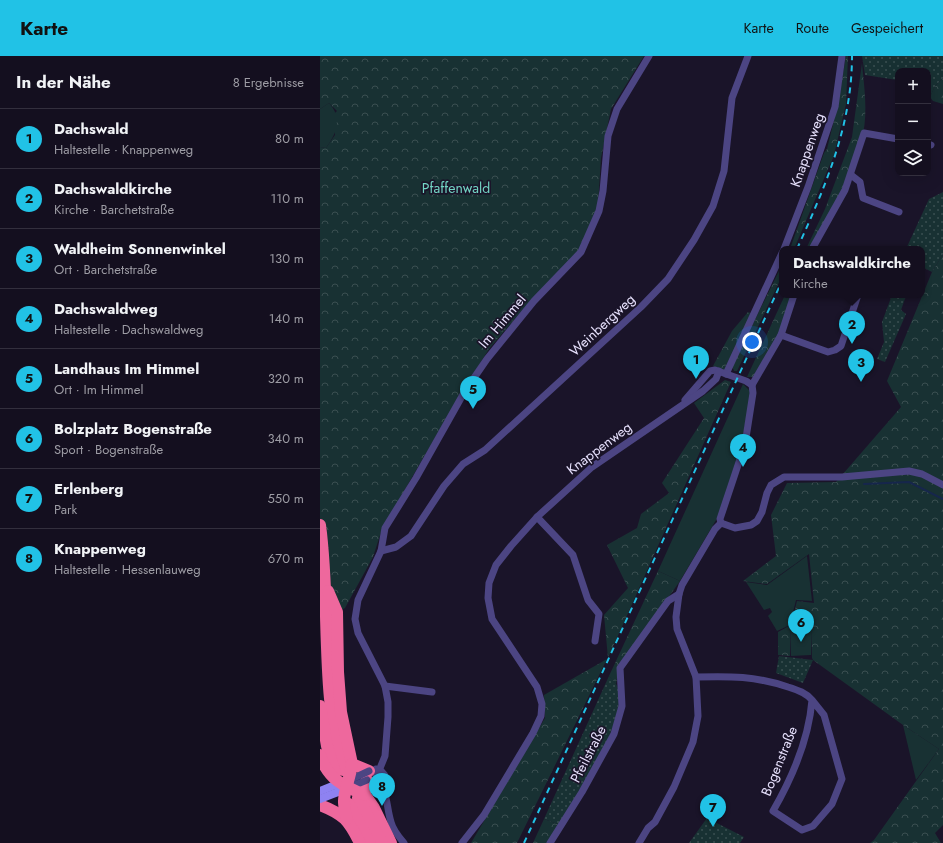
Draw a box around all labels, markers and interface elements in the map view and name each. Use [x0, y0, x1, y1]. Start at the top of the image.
text: Karte [20, 15, 68, 42]
text: Karte [744, 18, 774, 38]
text: Route [796, 18, 829, 38]
text: Gespeichert [851, 18, 923, 38]
map controls [895, 68, 931, 176]
button: + [895, 68, 931, 104]
text: In der Nähe [16, 70, 111, 94]
text: 8 Ergebnisse [233, 73, 304, 92]
button: − [895, 104, 931, 140]
street label: Knappenweg [785, 110, 829, 190]
text: Dachswald [54, 118, 129, 140]
text: 1 [26, 129, 32, 148]
text: 80 m [275, 129, 304, 148]
text: Haltestelle · Knappenweg [54, 140, 193, 159]
button: layers [895, 140, 931, 176]
text: Dachswaldkirche [54, 178, 172, 200]
park label: Pfaffenwald [422, 178, 490, 198]
text: 2 [25, 189, 33, 208]
text: 110 m [270, 189, 304, 208]
text: Kirche · Barchetstraße [54, 200, 174, 219]
text: Waldheim Sonnenwinkel [54, 238, 226, 260]
popup [779, 246, 925, 298]
text: 3 [25, 249, 33, 268]
text: 130 m [269, 249, 304, 268]
text: Dachswaldkirche [793, 252, 911, 274]
text: Ort · Barchetstraße [54, 260, 157, 279]
text: Kirche [793, 274, 828, 293]
street label: Weinbergweg [565, 289, 639, 361]
street label: Im Himmel [474, 290, 530, 352]
text: Dachswaldweg [54, 298, 158, 320]
text: 4 [24, 309, 34, 328]
text: 140 m [269, 309, 304, 328]
pin: 2 [839, 311, 865, 344]
text: Haltestelle · Dachswaldweg [54, 320, 203, 339]
your location [742, 332, 762, 352]
pin: 1 [683, 346, 709, 379]
pin: 3 [848, 349, 874, 382]
text: Landhaus Im Himmel [54, 358, 199, 380]
text: 5 [25, 369, 33, 388]
text: 320 m [268, 369, 304, 388]
pin: 5 [460, 376, 486, 409]
text: Ort · Im Himmel [54, 380, 143, 399]
street label: Knappenweg [562, 417, 636, 479]
text: Bolzplatz Bogenstraße [54, 418, 212, 440]
text: 6 [25, 429, 33, 448]
text: 340 m [267, 429, 304, 448]
pin: 4 [730, 434, 756, 467]
text: Sport · Bogenstraße [54, 440, 163, 459]
text: Erlenberg [54, 478, 123, 500]
text: 7 [25, 489, 33, 508]
text: 550 m [267, 489, 304, 508]
text: Park [54, 500, 77, 519]
text: Knappenweg [54, 538, 146, 560]
text: 8 [25, 549, 33, 568]
text: 670 m [268, 549, 304, 568]
text: Haltestelle · Hessenlauweg [54, 560, 201, 579]
pin: 6 [788, 609, 814, 642]
street label: Pfeilstraße [565, 722, 611, 786]
street label: Bogenstraße [756, 723, 802, 799]
pin: 8 [369, 773, 395, 806]
pin: 7 [700, 794, 726, 827]

